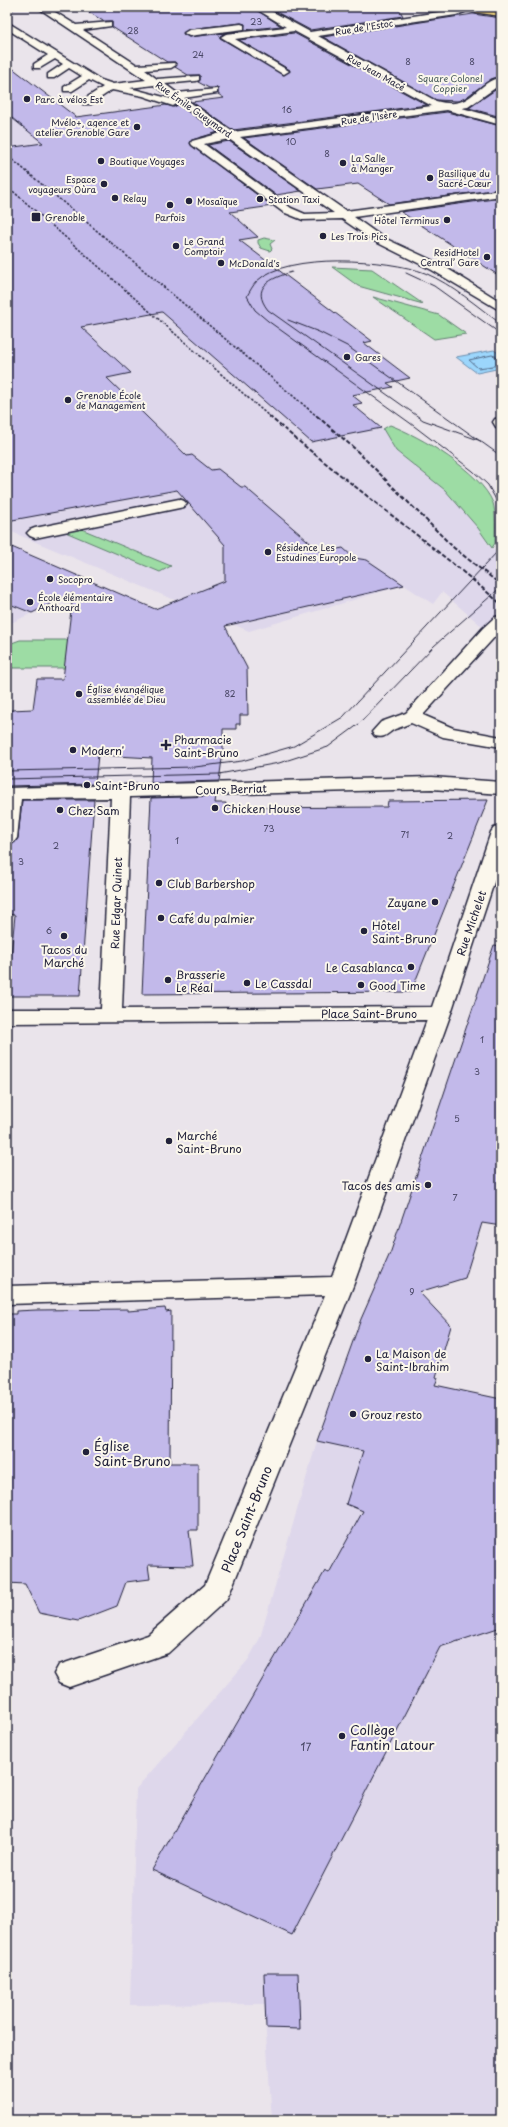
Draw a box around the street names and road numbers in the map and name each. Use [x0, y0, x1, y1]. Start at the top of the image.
street label: Rue de l'Estoc [334, 16, 394, 38]
street label: Rue Jean Macé [344, 50, 408, 94]
street label: Rue Émile Gueymard [153, 77, 235, 141]
street label: Rue de l'Isère [340, 106, 398, 128]
street label: Cours Berriat [195, 779, 268, 799]
street label: Rue Edgar Quinet [106, 856, 126, 949]
street label: Rue Michelet [452, 887, 490, 958]
street label: Place Saint-Bruno [321, 1005, 417, 1022]
street label: Place Saint-Bruno [216, 1463, 276, 1575]

